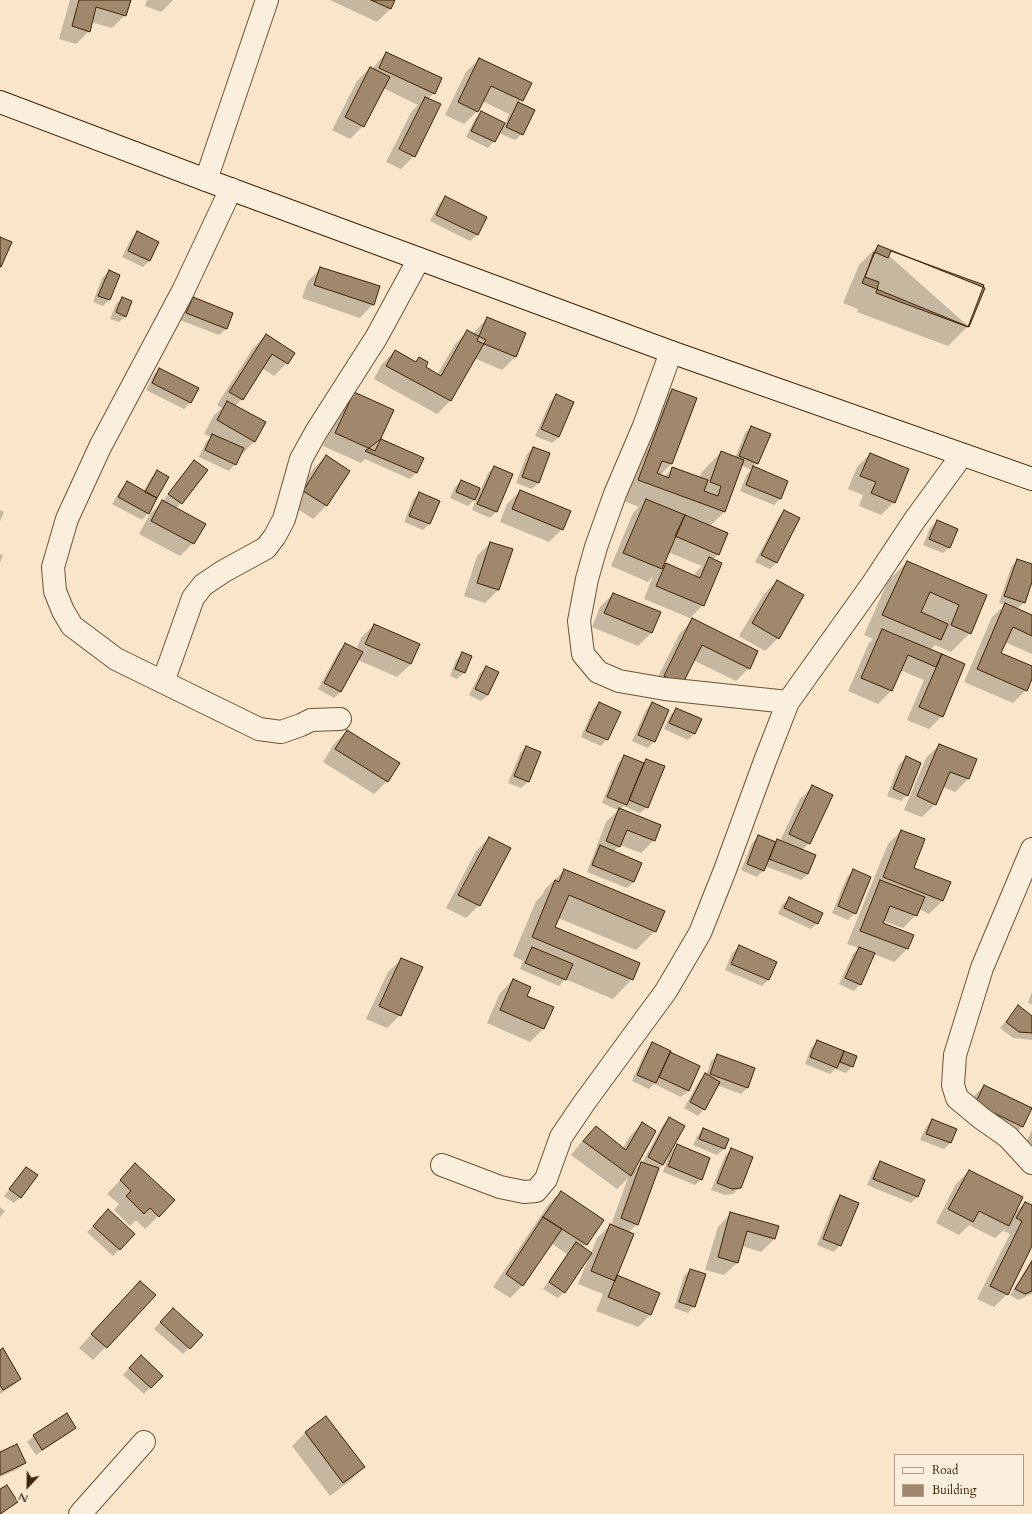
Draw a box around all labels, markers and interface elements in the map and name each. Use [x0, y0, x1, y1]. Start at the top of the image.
legend [894, 1454, 1024, 1506]
text: Road [932, 1462, 958, 1478]
north arrow [8, 1466, 48, 1506]
text: Building [932, 1482, 976, 1498]
text: N [16, 1489, 31, 1506]

